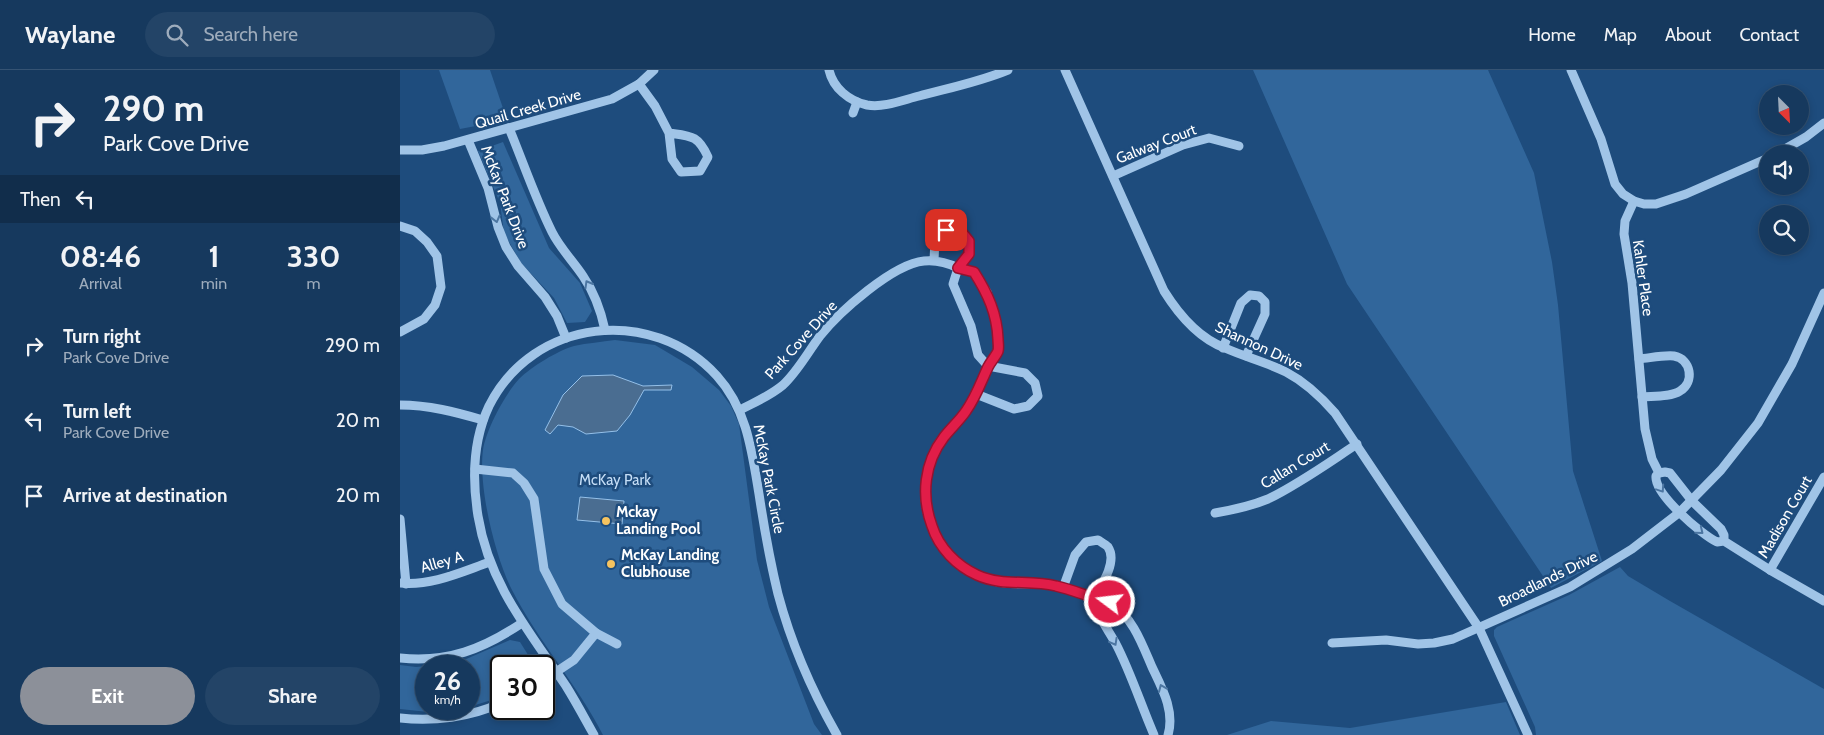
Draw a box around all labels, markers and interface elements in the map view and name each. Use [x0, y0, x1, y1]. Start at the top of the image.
search box [145, 12, 495, 57]
text: Waylane [25, 20, 115, 49]
icon: search [163, 21, 191, 49]
text: Search here [203, 23, 298, 46]
text: Home [1528, 24, 1576, 46]
text: Map [1604, 24, 1637, 46]
text: About [1665, 24, 1711, 46]
text: Contact [1739, 24, 1799, 46]
street label: Quail Creek Drive [473, 85, 583, 133]
north arrow [1759, 85, 1809, 135]
map controls [1759, 85, 1809, 255]
text: 290 m [103, 87, 204, 130]
icon: right [20, 90, 85, 155]
street label: Galway Court [1113, 120, 1199, 168]
text: Park Cove Drive [103, 130, 249, 157]
street label: McKay Park Drive [477, 143, 533, 251]
button: sound [1759, 145, 1809, 195]
icon: left [71, 185, 99, 213]
text: Then [20, 188, 61, 211]
button: search [1759, 205, 1809, 255]
pin [925, 209, 967, 251]
one-way arrow [490, 214, 501, 223]
icon: arrive [932, 216, 960, 244]
text: 08:46 [60, 238, 141, 275]
text: 1 [208, 238, 219, 275]
text: 330 [287, 238, 340, 275]
street label: Kahler Place [1629, 239, 1657, 318]
text: Arrival [79, 274, 122, 293]
text: min [201, 274, 227, 293]
text: m [307, 274, 321, 293]
one-way arrow [585, 281, 595, 290]
street label: Park Cove Drive [761, 297, 841, 383]
street label: Shannon Drive [1212, 318, 1306, 374]
text: Turn right [63, 325, 141, 348]
icon: right [20, 332, 48, 360]
text: 290 m [325, 334, 380, 357]
text: Park Cove Drive [63, 348, 169, 367]
text: Turn left [63, 400, 131, 423]
icon: left [20, 407, 48, 435]
text: 20 m [336, 409, 380, 432]
text: Park Cove Drive [63, 423, 169, 442]
street label: McKay Park Circle [750, 423, 788, 535]
street label: Callan Court [1257, 437, 1333, 493]
park label: McKay Park [579, 471, 651, 489]
street label: Madison Court [1754, 473, 1816, 561]
icon: arrive [20, 482, 48, 510]
one-way arrow [1654, 483, 1664, 492]
text: Arrive at destination [63, 484, 227, 507]
text: 20 m [336, 484, 380, 507]
place label: Mckay Landing Pool [616, 503, 700, 538]
marker: Mckay Landing Pool [600, 515, 612, 527]
one-way arrow [1695, 525, 1704, 534]
place label: McKay Landing Clubhouse [621, 546, 720, 581]
street label: Alley A [418, 547, 466, 577]
street label: Broadlands Drive [1496, 547, 1601, 611]
marker: McKay Landing Clubhouse [605, 558, 617, 570]
position arrow [1083, 575, 1135, 627]
one-way arrow [1108, 637, 1118, 646]
speed limit sign: 30 [490, 655, 555, 720]
text: 26 [434, 666, 461, 696]
button: Exit [20, 667, 195, 725]
button: Share [205, 667, 380, 725]
one-way arrow [1157, 684, 1168, 693]
text: km/h [434, 692, 461, 707]

